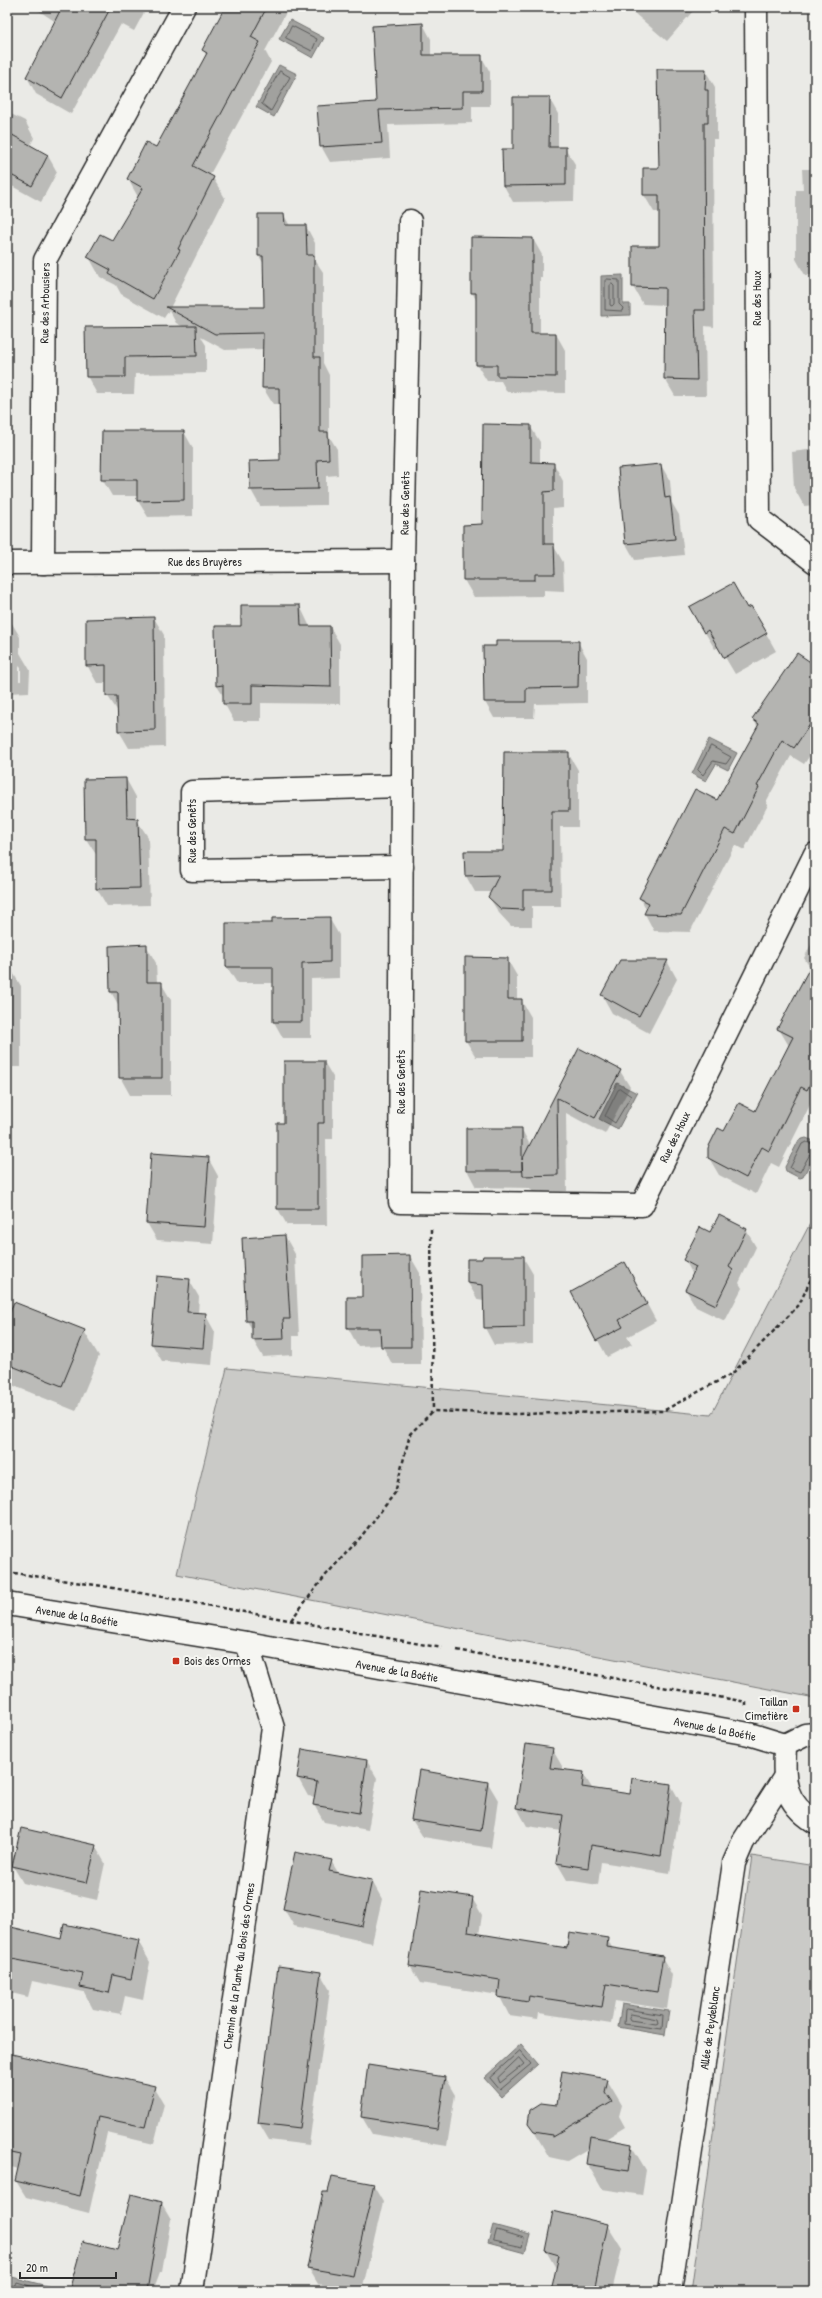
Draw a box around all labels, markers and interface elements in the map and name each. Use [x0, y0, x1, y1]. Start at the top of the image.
street label: Rue des Arbousiers [35, 262, 54, 344]
street label: Rue des Houx [748, 270, 765, 326]
street label: Rue des Genêts [395, 470, 414, 535]
street label: Rue des Bruyères [168, 553, 242, 570]
street label: Rue des Genêts [183, 799, 200, 863]
street label: Rue des Genêts [392, 1050, 409, 1114]
street label: Rue des Houx [655, 1108, 694, 1165]
street label: Avenue de la Boétie [35, 1601, 120, 1630]
place label: Bois des Ormes [184, 1652, 251, 1669]
street label: Avenue de la Boétie [355, 1655, 440, 1686]
marker: Bois des Ormes [171, 1656, 181, 1666]
place label: Taillan Cimetière [745, 1693, 788, 1724]
marker: Taillan Cimetière [791, 1704, 801, 1714]
street label: Avenue de la Boétie [673, 1712, 758, 1745]
street label: Chemin de la Plante du Bois des Ormes [218, 1881, 259, 2050]
street label: Allée de Peydeblanc [695, 1985, 724, 2070]
scale bar [20, 2254, 116, 2280]
text: 20 m [26, 2259, 48, 2276]

